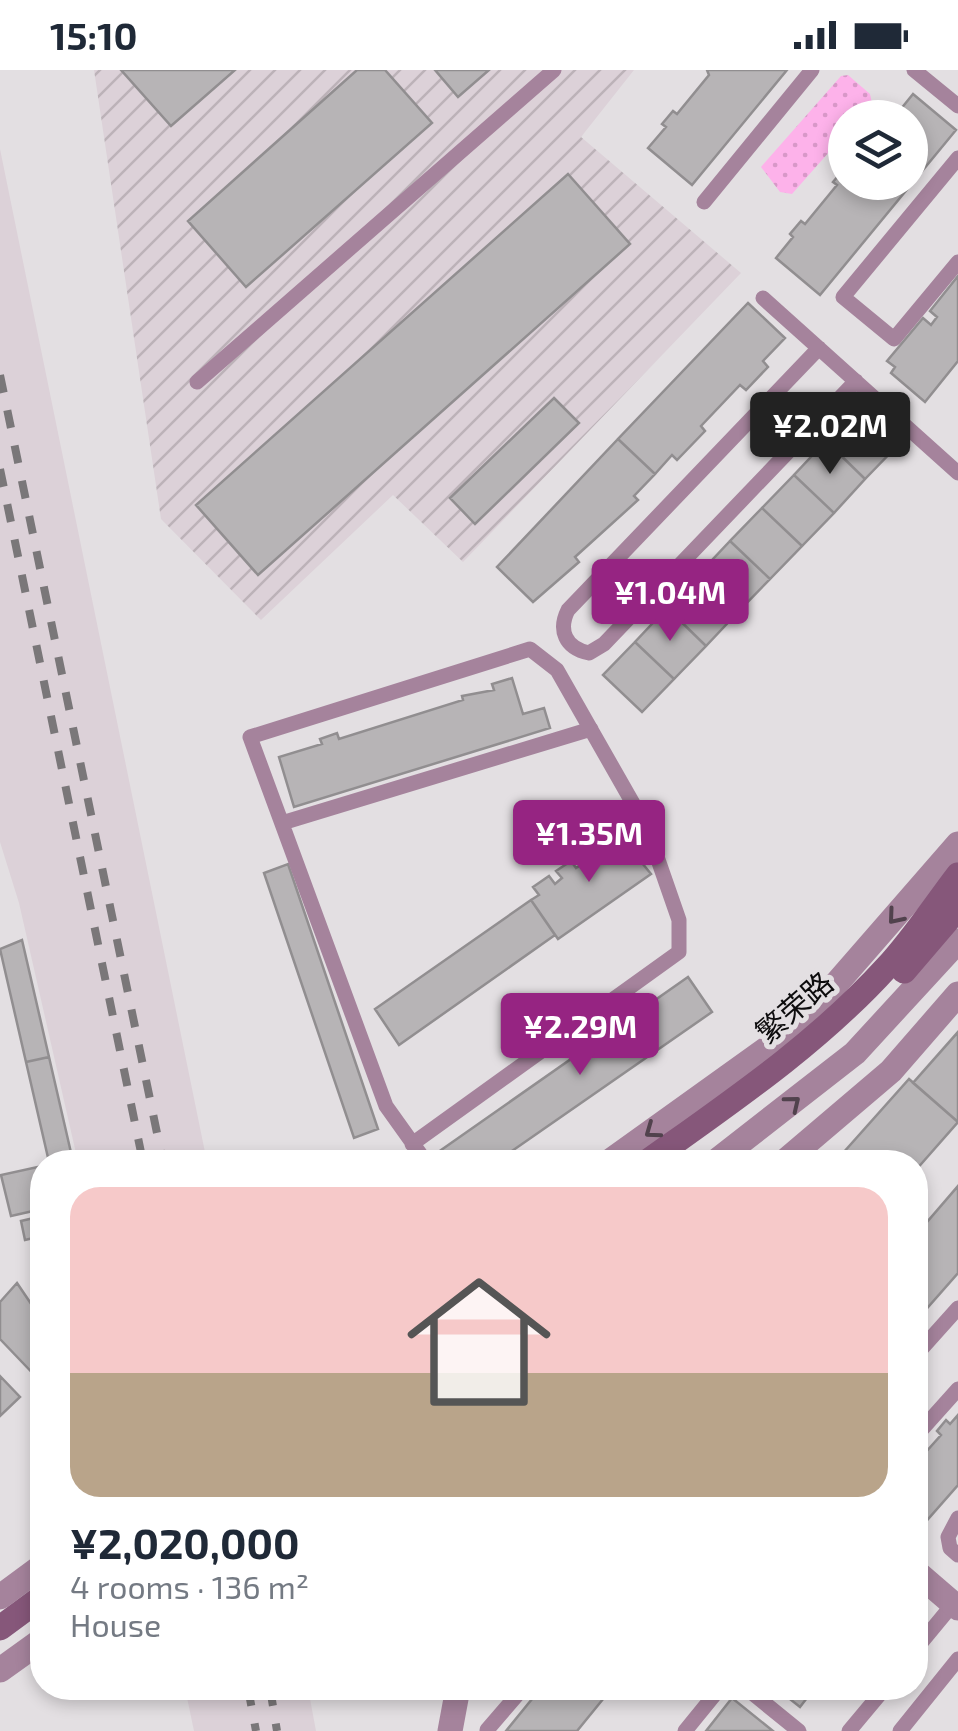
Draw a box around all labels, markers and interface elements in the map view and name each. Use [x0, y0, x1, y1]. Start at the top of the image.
text: 15:10 [50, 12, 138, 58]
map controls [828, 100, 928, 200]
button: layers [828, 100, 928, 200]
pin: ¥2.02M [749, 392, 911, 477]
text: ¥2.02M [772, 405, 888, 443]
pin: ¥1.04M [589, 559, 751, 644]
text: ¥1.04M [614, 572, 726, 610]
pin: ¥1.35M [508, 800, 670, 885]
text: ¥1.35M [535, 813, 643, 851]
one-way arrow [889, 906, 907, 924]
street label: 繁荣路 [748, 963, 839, 1050]
pin: ¥2.29M [499, 993, 661, 1078]
text: ¥2.29M [523, 1006, 637, 1044]
one-way arrow [781, 1097, 799, 1115]
one-way arrow [645, 1119, 664, 1137]
icon: home [389, 1252, 569, 1432]
text: ¥2,020,000 [70, 1517, 300, 1567]
text: 4 rooms · 136 m² [70, 1567, 309, 1605]
text: House [70, 1605, 161, 1643]

